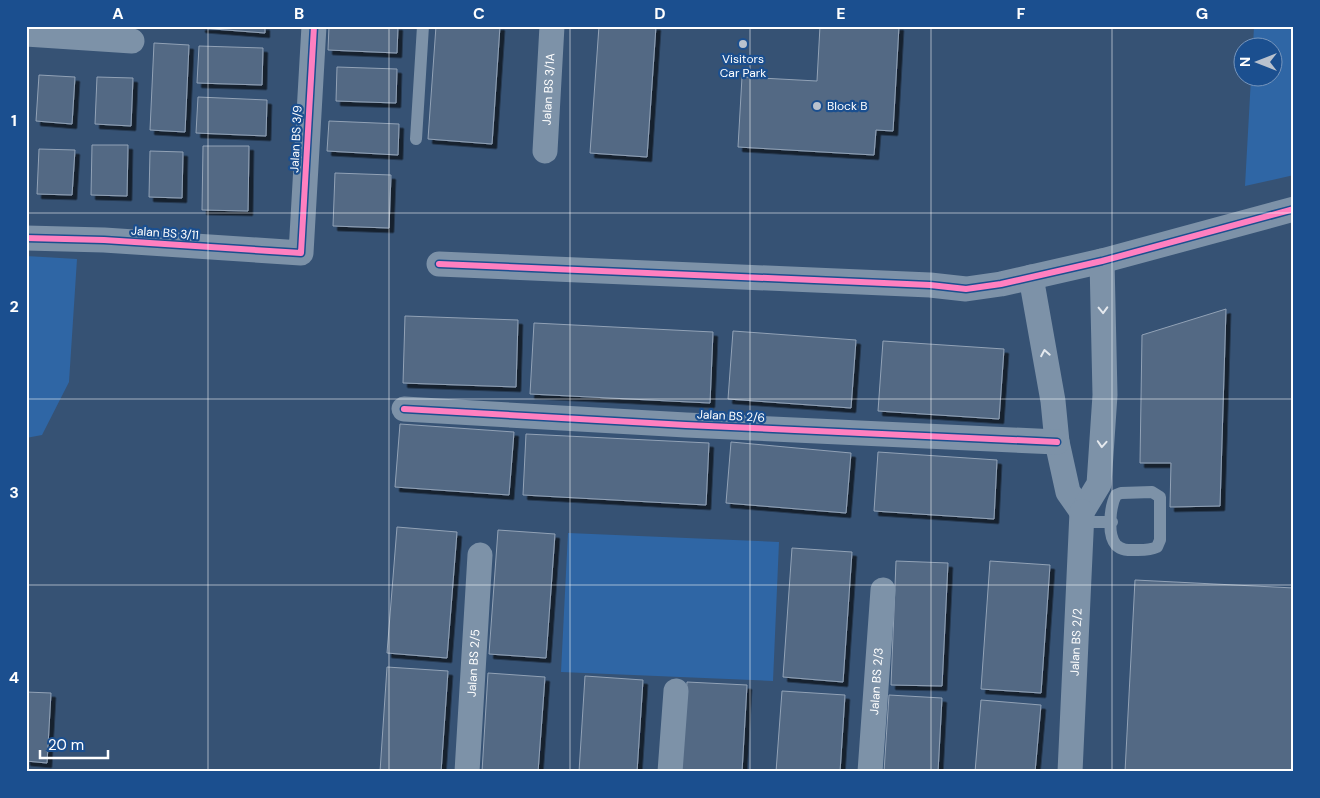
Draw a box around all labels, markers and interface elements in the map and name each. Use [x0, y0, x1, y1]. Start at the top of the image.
text: A [112, 3, 124, 24]
text: B [294, 3, 304, 24]
text: C [473, 3, 485, 24]
text: D [654, 3, 666, 24]
text: E [836, 3, 846, 24]
text: F [1017, 3, 1026, 24]
text: G [1196, 3, 1208, 24]
marker: Visitors Car Park [737, 38, 749, 50]
north arrow [1232, 38, 1282, 88]
place label: Visitors Car Park [720, 51, 766, 81]
street label: Jalan BS 3/1A [538, 53, 558, 126]
text: N [1236, 57, 1254, 67]
place label: Block B [827, 98, 867, 114]
marker: Block B [811, 100, 823, 112]
street label: Jalan BS 3/9 [286, 105, 306, 173]
text: 1 [11, 110, 17, 131]
street label: Jalan BS 3/11 [131, 223, 199, 243]
text: 2 [9, 296, 19, 317]
one-way arrow [1098, 306, 1108, 314]
one-way arrow [1040, 349, 1050, 358]
street label: Jalan BS 2/6 [697, 406, 765, 426]
one-way arrow [1097, 440, 1108, 448]
text: 3 [9, 482, 19, 503]
street label: Jalan BS 2/2 [1066, 608, 1086, 676]
street label: Jalan BS 2/5 [464, 629, 484, 698]
street label: Jalan BS 2/3 [866, 647, 887, 715]
text: 4 [9, 667, 19, 688]
scale bar [40, 728, 108, 760]
text: 20 m [48, 735, 84, 755]

